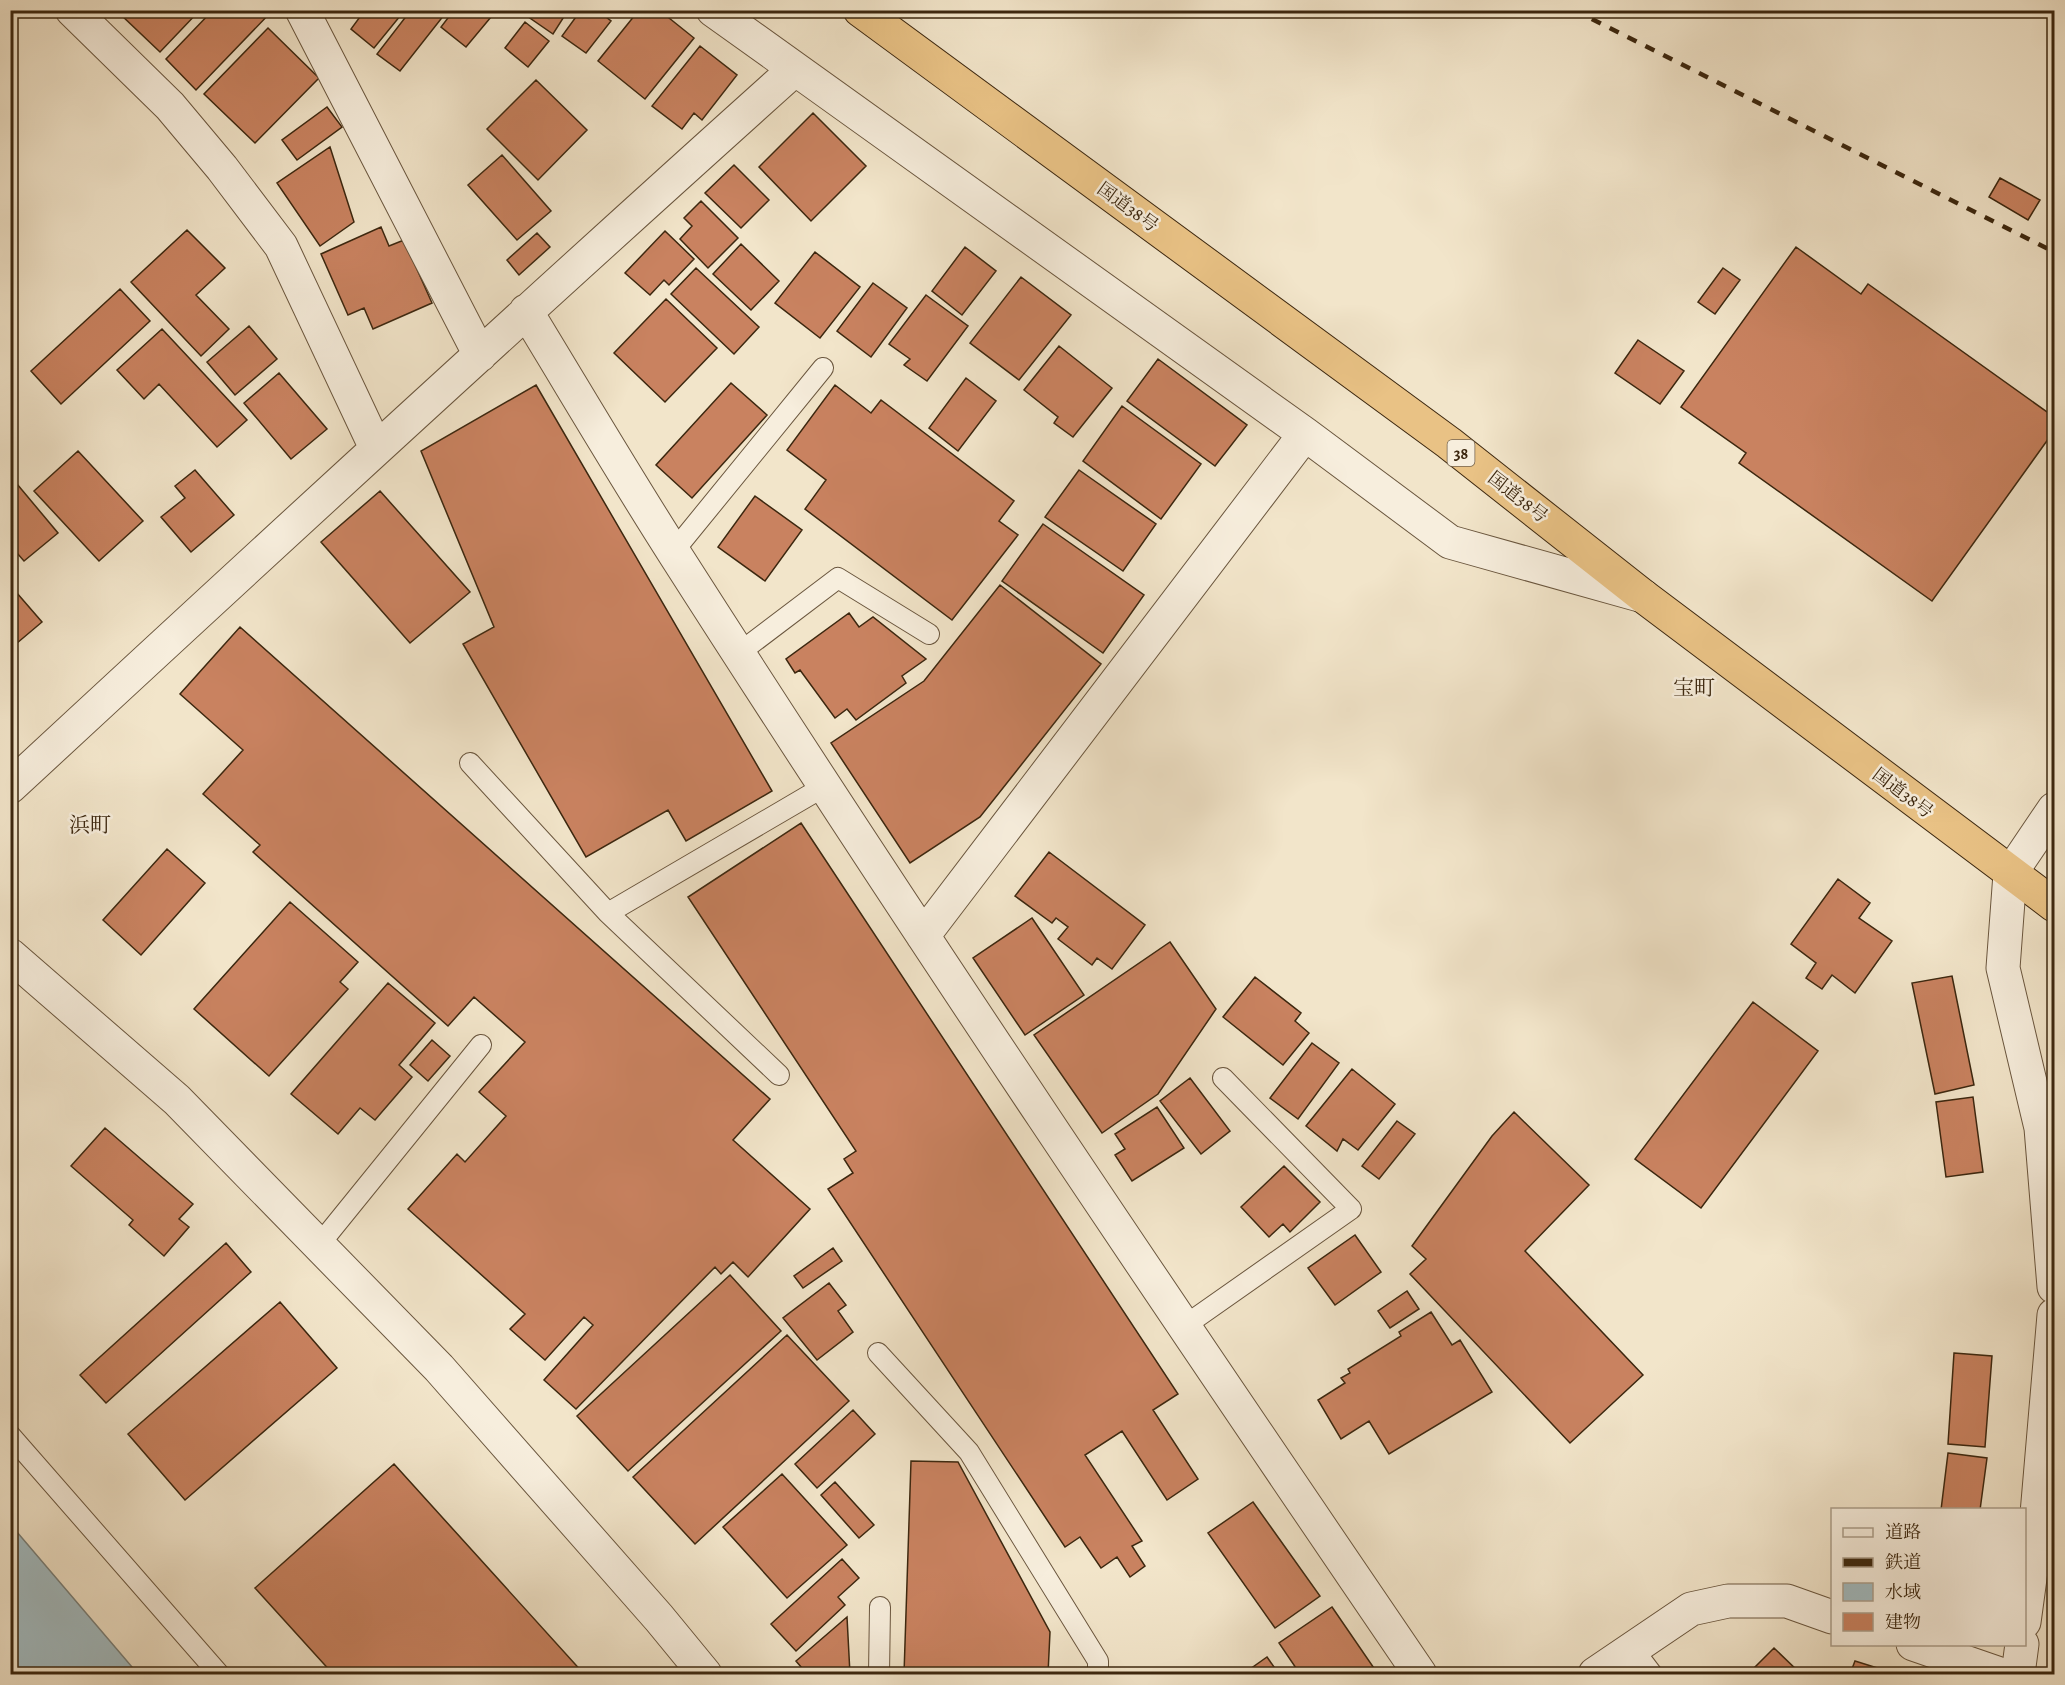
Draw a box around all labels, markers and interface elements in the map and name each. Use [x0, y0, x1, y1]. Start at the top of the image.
street label: 国道38号 [1093, 177, 1163, 237]
road number: 38 [1448, 440, 1474, 466]
street label: 国道38号 [1483, 466, 1553, 528]
district label: 宝町 [1673, 674, 1715, 702]
street label: 国道38号 [1868, 762, 1938, 824]
district label: 浜町 [69, 811, 111, 839]
legend [1831, 1508, 2026, 1646]
text: 道路 [1885, 1520, 1921, 1544]
text: 鉄道 [1885, 1550, 1921, 1574]
text: 水域 [1885, 1580, 1921, 1604]
text: 建物 [1885, 1610, 1921, 1634]

